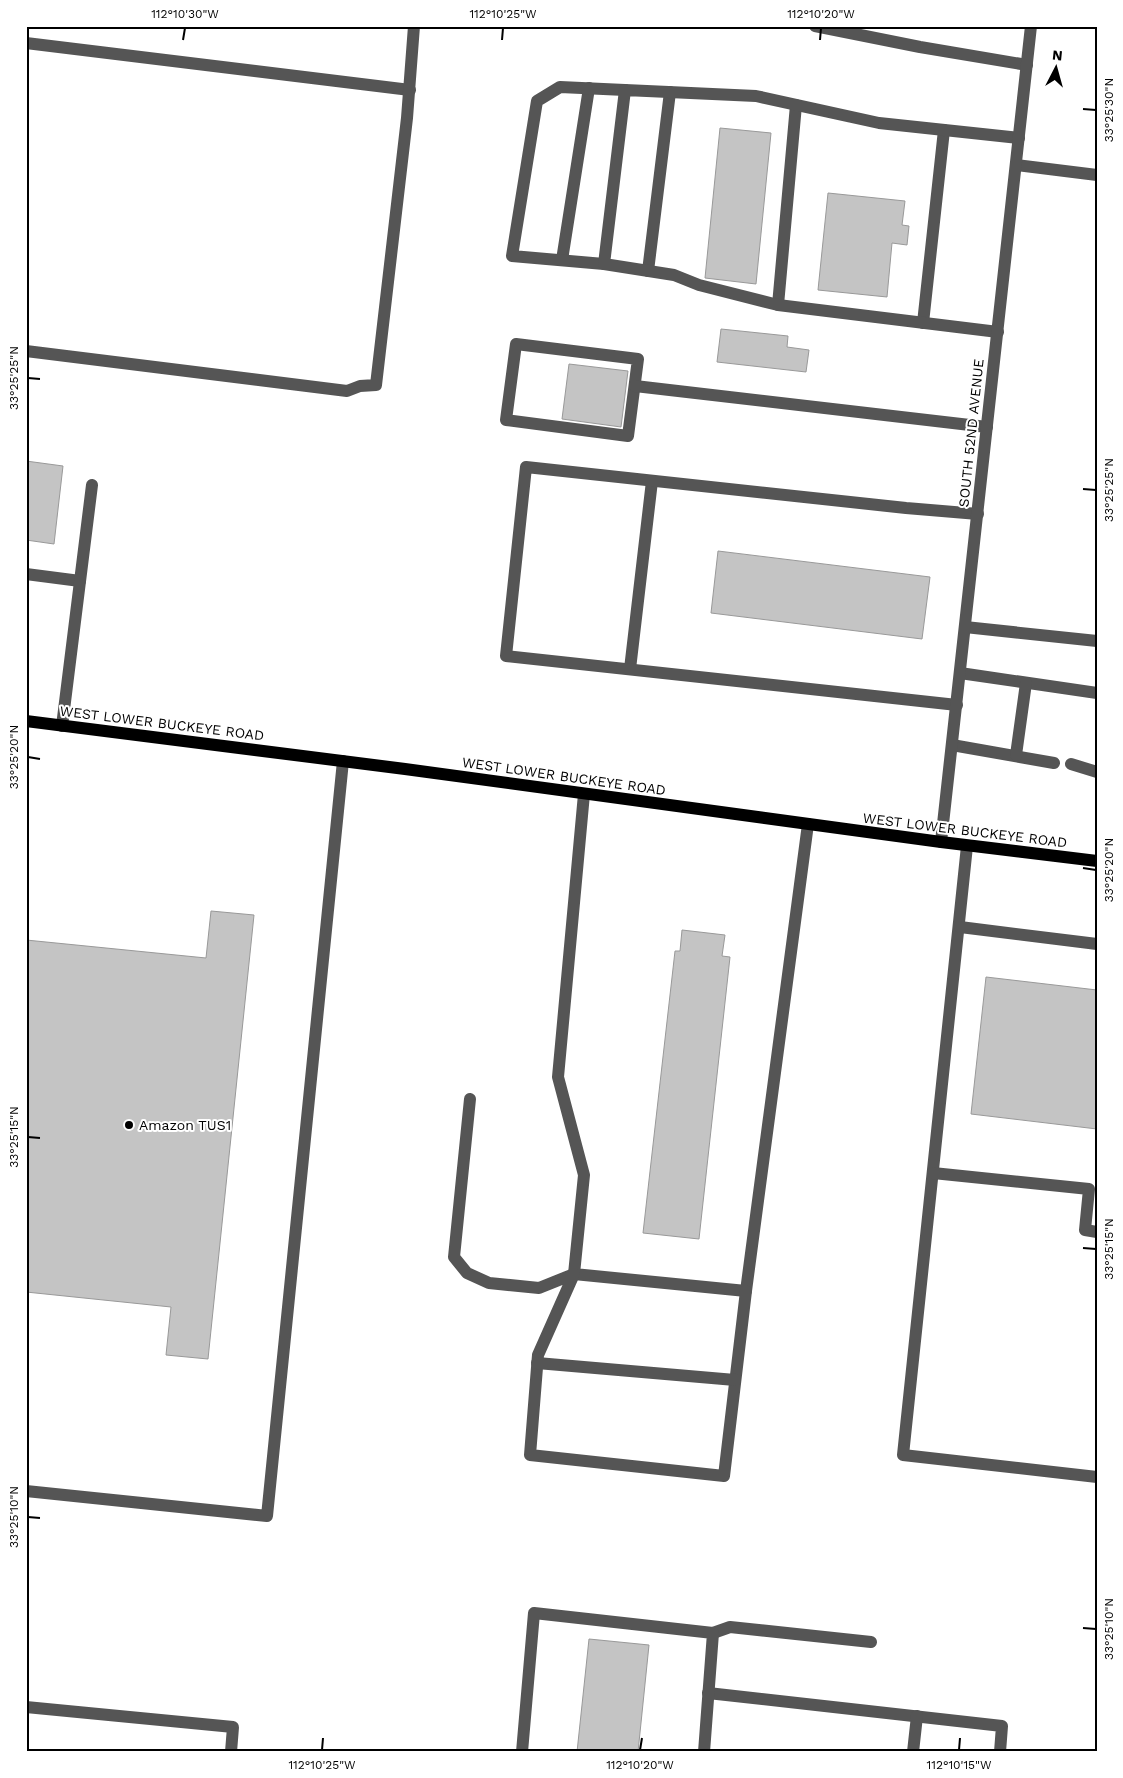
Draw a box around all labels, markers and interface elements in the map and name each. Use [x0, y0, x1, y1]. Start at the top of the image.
text: 112°10'30"W [151, 7, 219, 21]
text: 112°10'25"W [469, 7, 537, 21]
text: 112°10'20"W [787, 7, 855, 21]
north arrow [1030, 42, 1080, 92]
text: N [1051, 47, 1063, 64]
text: 33°25'30"N [1102, 78, 1116, 142]
text: 33°25'25"N [7, 346, 21, 410]
street label: SOUTH 52ND AVENUE [955, 358, 987, 508]
text: 33°25'25"N [1102, 458, 1116, 522]
street label: WEST LOWER BUCKEYE ROAD [59, 703, 265, 743]
text: 33°25'20"N [7, 725, 21, 789]
street label: WEST LOWER BUCKEYE ROAD [461, 754, 667, 798]
street label: WEST LOWER BUCKEYE ROAD [862, 810, 1068, 850]
text: 33°25'20"N [1102, 838, 1116, 902]
text: 33°25'15"N [7, 1106, 21, 1168]
place label: Amazon TUS1 [139, 1117, 231, 1133]
marker: Amazon TUS1 [123, 1119, 135, 1131]
text: 33°25'15"N [1102, 1218, 1116, 1280]
text: 33°25'10"N [7, 1486, 21, 1548]
text: 33°25'10"N [1102, 1598, 1116, 1660]
text: 112°10'25"W [288, 1758, 356, 1772]
text: 112°10'20"W [606, 1758, 674, 1772]
text: 112°10'15"W [927, 1758, 992, 1772]

